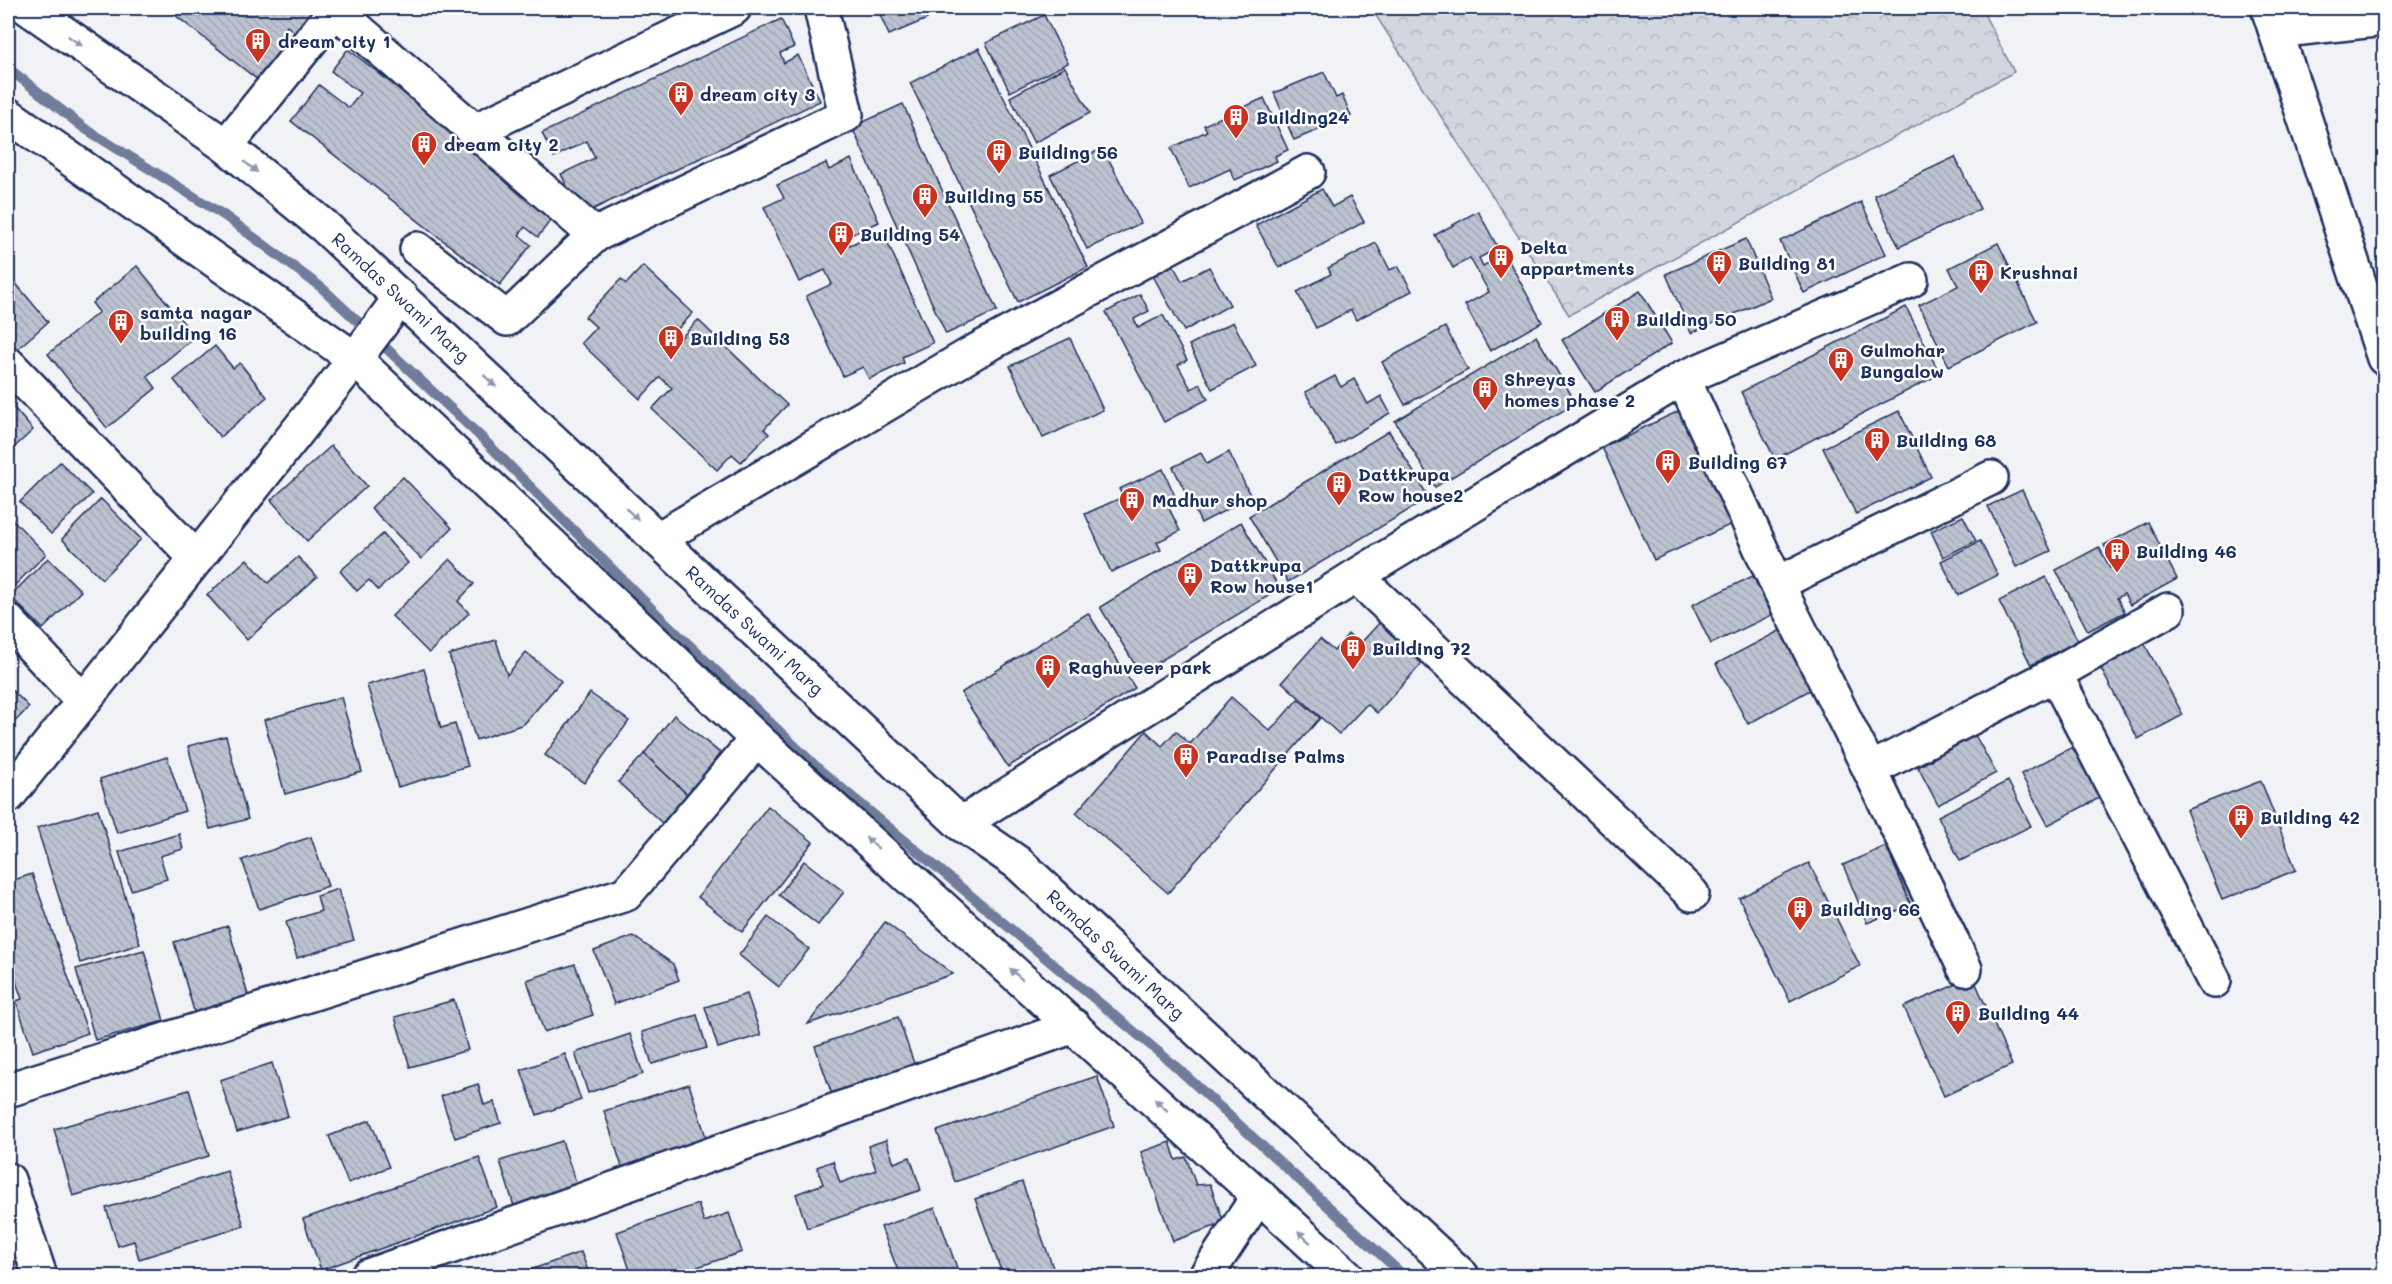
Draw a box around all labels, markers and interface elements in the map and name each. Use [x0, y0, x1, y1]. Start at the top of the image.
building icon: dream city 1 [243, 26, 273, 64]
place label: dream city 1 [278, 29, 390, 53]
one-way arrow [67, 35, 83, 47]
building icon: dream city 3 [666, 79, 696, 117]
place label: dream city 3 [700, 82, 815, 106]
building icon: Building24 [1221, 102, 1251, 140]
place label: Building24 [1256, 105, 1349, 129]
building icon: dream city 2 [409, 129, 439, 167]
place label: dream city 2 [444, 132, 558, 156]
building icon: Building 56 [984, 137, 1014, 175]
place label: Building 56 [1018, 140, 1118, 164]
one-way arrow [243, 160, 259, 173]
building icon: Building 55 [910, 181, 940, 219]
place label: Building 55 [944, 184, 1043, 208]
building icon: Building 54 [826, 219, 856, 257]
place label: Building 54 [860, 222, 960, 246]
street label: Ramdas Swami Marg [327, 227, 475, 367]
place label: Delta appartments [1520, 235, 1635, 280]
building icon: Delta appartments [1486, 242, 1516, 280]
building icon: Building 81 [1704, 248, 1734, 286]
place label: Building 81 [1738, 251, 1836, 275]
building icon: Krushnai [1966, 257, 1996, 295]
place label: Krushnai [2000, 260, 2079, 284]
place label: samta nagar building 16 [140, 300, 252, 345]
building icon: Building 50 [1602, 304, 1632, 342]
building icon: samta nagar building 16 [106, 307, 136, 345]
place label: Building 50 [1636, 307, 1737, 331]
building icon: Building 53 [656, 323, 686, 361]
place label: Building 53 [690, 326, 790, 350]
place label: Gulmohar Bungalow [1860, 338, 1945, 383]
building icon: Gulmohar Bungalow [1826, 345, 1856, 383]
place label: Shreyas homes phase 2 [1504, 367, 1635, 412]
one-way arrow [483, 373, 497, 387]
building icon: Shreyas homes phase 2 [1470, 374, 1500, 412]
building icon: Building 68 [1862, 425, 1892, 463]
place label: Building 68 [1896, 428, 1996, 452]
building icon: Building 67 [1653, 447, 1683, 485]
place label: Building 67 [1688, 450, 1787, 474]
place label: Dattkrupa Row house2 [1358, 462, 1463, 507]
building icon: Dattkrupa Row house2 [1324, 469, 1354, 507]
building icon: Madhur shop [1117, 485, 1147, 523]
place label: Madhur shop [1152, 488, 1267, 512]
one-way arrow [624, 507, 639, 520]
building icon: Building 46 [2102, 536, 2132, 574]
place label: Building 46 [2136, 539, 2237, 563]
place label: Dattkrupa Row house1 [1210, 553, 1313, 598]
street label: Ramdas Swami Marg [681, 560, 829, 700]
building icon: Dattkrupa Row house1 [1175, 560, 1205, 598]
building icon: Building 72 [1338, 633, 1368, 671]
place label: Building 72 [1372, 636, 1471, 660]
building icon: Raghuveer park [1033, 652, 1063, 690]
place label: Raghuveer park [1068, 655, 1212, 679]
building icon: Paradise Palms [1171, 741, 1201, 779]
place label: Paradise Palms [1206, 744, 1345, 768]
building icon: Building 42 [2226, 802, 2256, 840]
place label: Building 42 [2260, 805, 2360, 829]
one-way arrow [864, 836, 879, 850]
street label: Ramdas Swami Marg [1042, 884, 1190, 1024]
building icon: Building 66 [1785, 894, 1815, 932]
place label: Building 66 [1820, 897, 1920, 921]
one-way arrow [1009, 968, 1024, 981]
building icon: Building 44 [1943, 998, 1973, 1036]
place label: Building 44 [1978, 1001, 2079, 1025]
one-way arrow [1153, 1098, 1168, 1112]
one-way arrow [1297, 1231, 1312, 1244]

